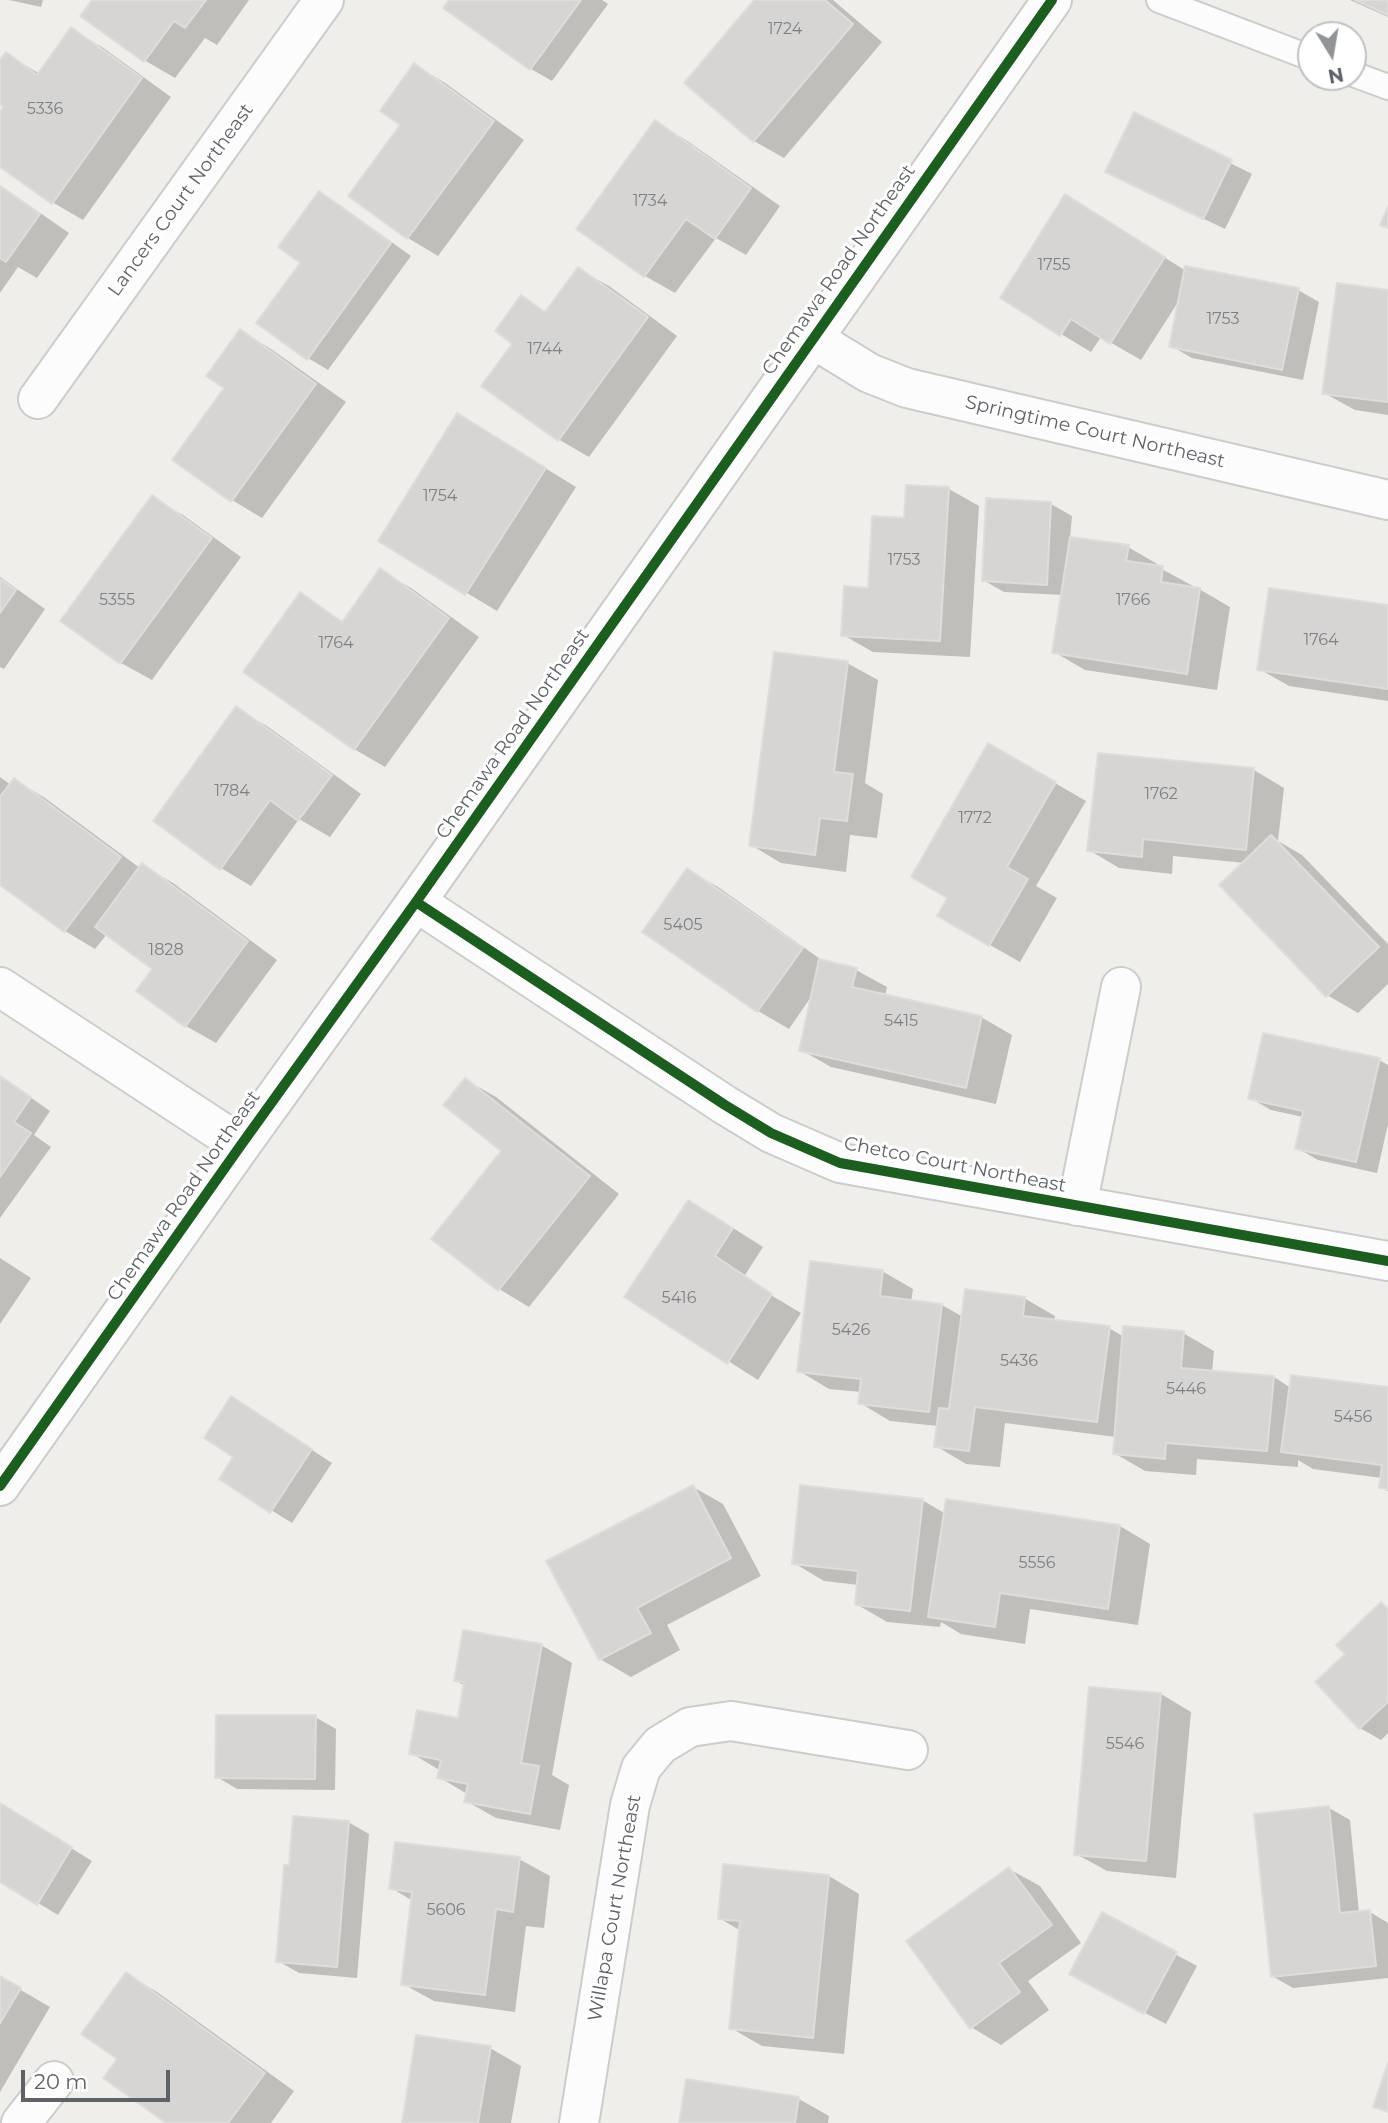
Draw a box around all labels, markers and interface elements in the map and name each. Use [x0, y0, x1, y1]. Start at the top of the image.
house number: 1724 [768, 19, 802, 39]
north arrow [1297, 21, 1367, 91]
text: N [1326, 62, 1345, 88]
house number: 5336 [27, 99, 63, 119]
street label: Lancers Court Northeast [103, 99, 259, 301]
street label: Chemawa Road Northeast [758, 161, 920, 379]
house number: 1734 [633, 191, 667, 211]
house number: 1755 [1038, 255, 1070, 275]
house number: 1753 [1207, 309, 1239, 329]
house number: 1744 [527, 339, 563, 359]
street label: Springtime Court Northeast [963, 391, 1227, 473]
house number: 1754 [423, 486, 457, 506]
house number: 1753 [888, 550, 920, 570]
house number: 5355 [99, 590, 135, 610]
house number: 1766 [1116, 590, 1150, 610]
street label: Chemawa Road Northeast [432, 625, 594, 843]
house number: 1764 [1303, 630, 1339, 650]
house number: 1764 [318, 633, 354, 653]
house number: 1784 [214, 781, 250, 801]
house number: 1762 [1144, 784, 1178, 804]
house number: 1772 [958, 808, 992, 828]
house number: 5405 [663, 915, 703, 935]
house number: 1828 [148, 940, 184, 960]
house number: 5415 [884, 1011, 918, 1031]
street label: Chemawa Road Northeast [103, 1087, 265, 1305]
street label: Chetco Court Northeast [842, 1132, 1068, 1198]
house number: 5416 [662, 1288, 696, 1308]
house number: 5426 [832, 1320, 870, 1340]
house number: 5436 [1000, 1351, 1038, 1371]
house number: 5446 [1166, 1379, 1206, 1399]
house number: 5456 [1334, 1407, 1372, 1427]
house number: 5556 [1019, 1553, 1055, 1573]
house number: 5546 [1106, 1734, 1144, 1754]
street label: Willapa Court Northeast [584, 1793, 646, 2023]
house number: 5606 [426, 1900, 466, 1920]
scale bar [24, 2056, 173, 2100]
text: 20 m [34, 2069, 88, 2094]

